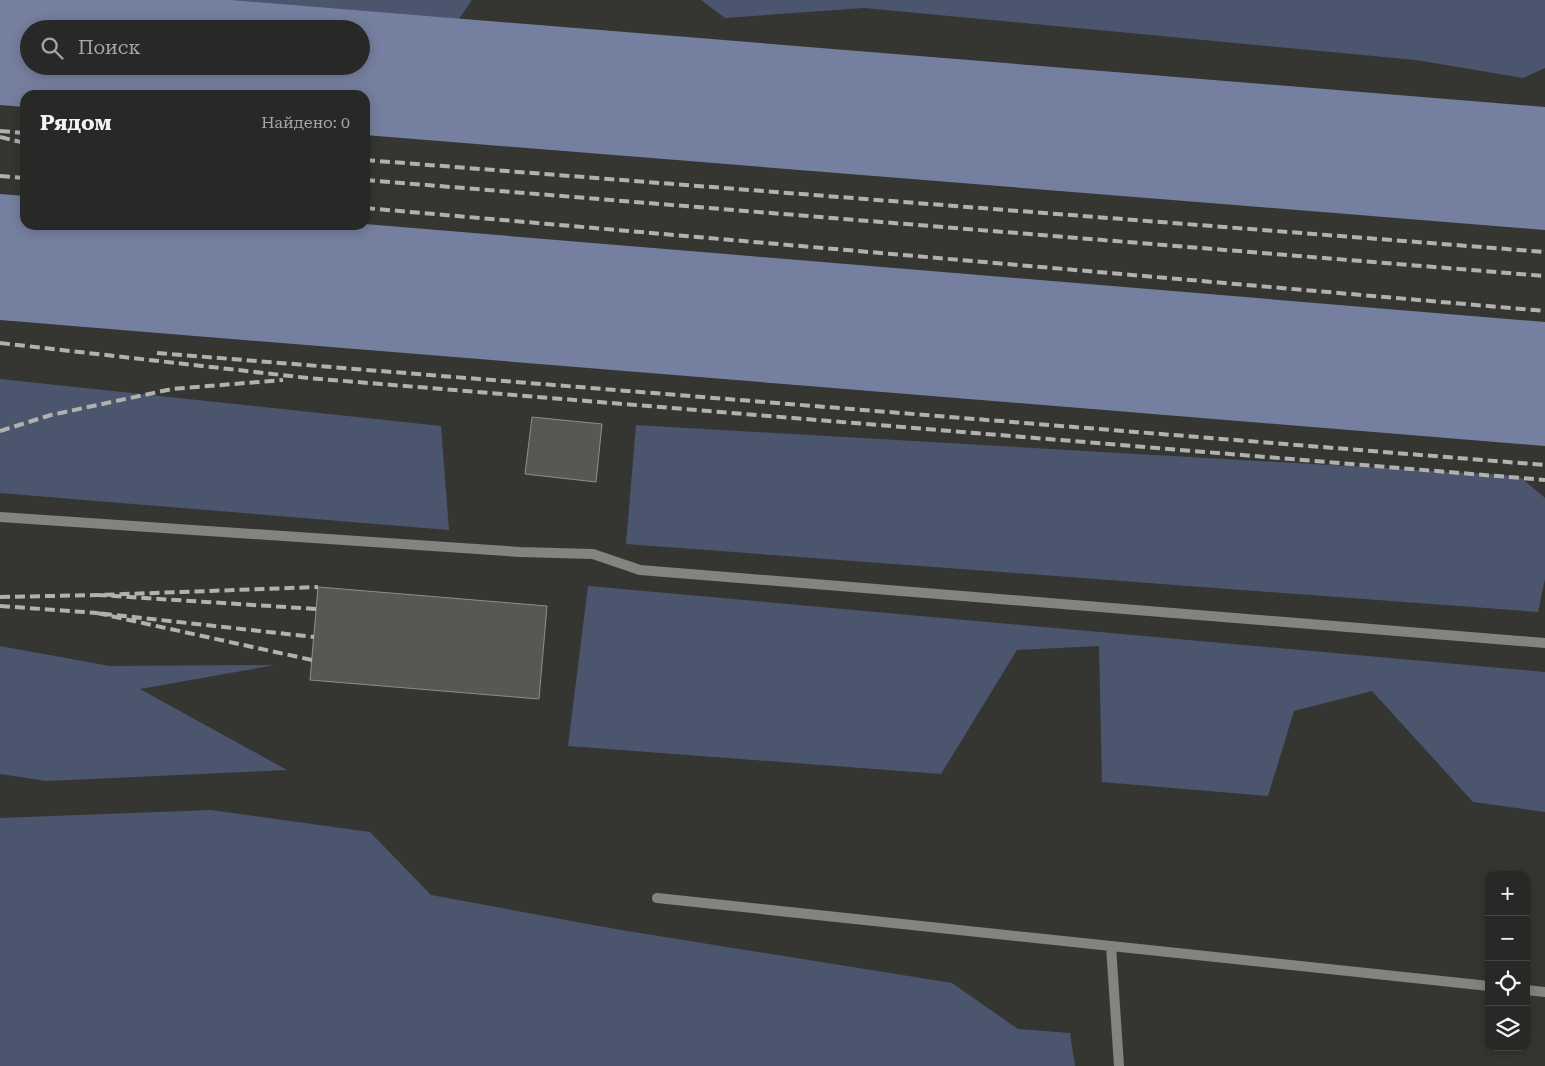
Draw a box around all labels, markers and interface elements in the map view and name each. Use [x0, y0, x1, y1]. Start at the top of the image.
search box [20, 20, 370, 75]
icon: search [38, 34, 66, 62]
text: Поиск [78, 36, 141, 59]
text: Рядом [40, 111, 112, 135]
text: Найдено: 0 [261, 113, 350, 132]
map controls [1485, 871, 1530, 1051]
button: + [1485, 871, 1530, 916]
button: − [1485, 916, 1530, 961]
button: locate [1485, 961, 1530, 1006]
button: layers [1485, 1006, 1530, 1051]

